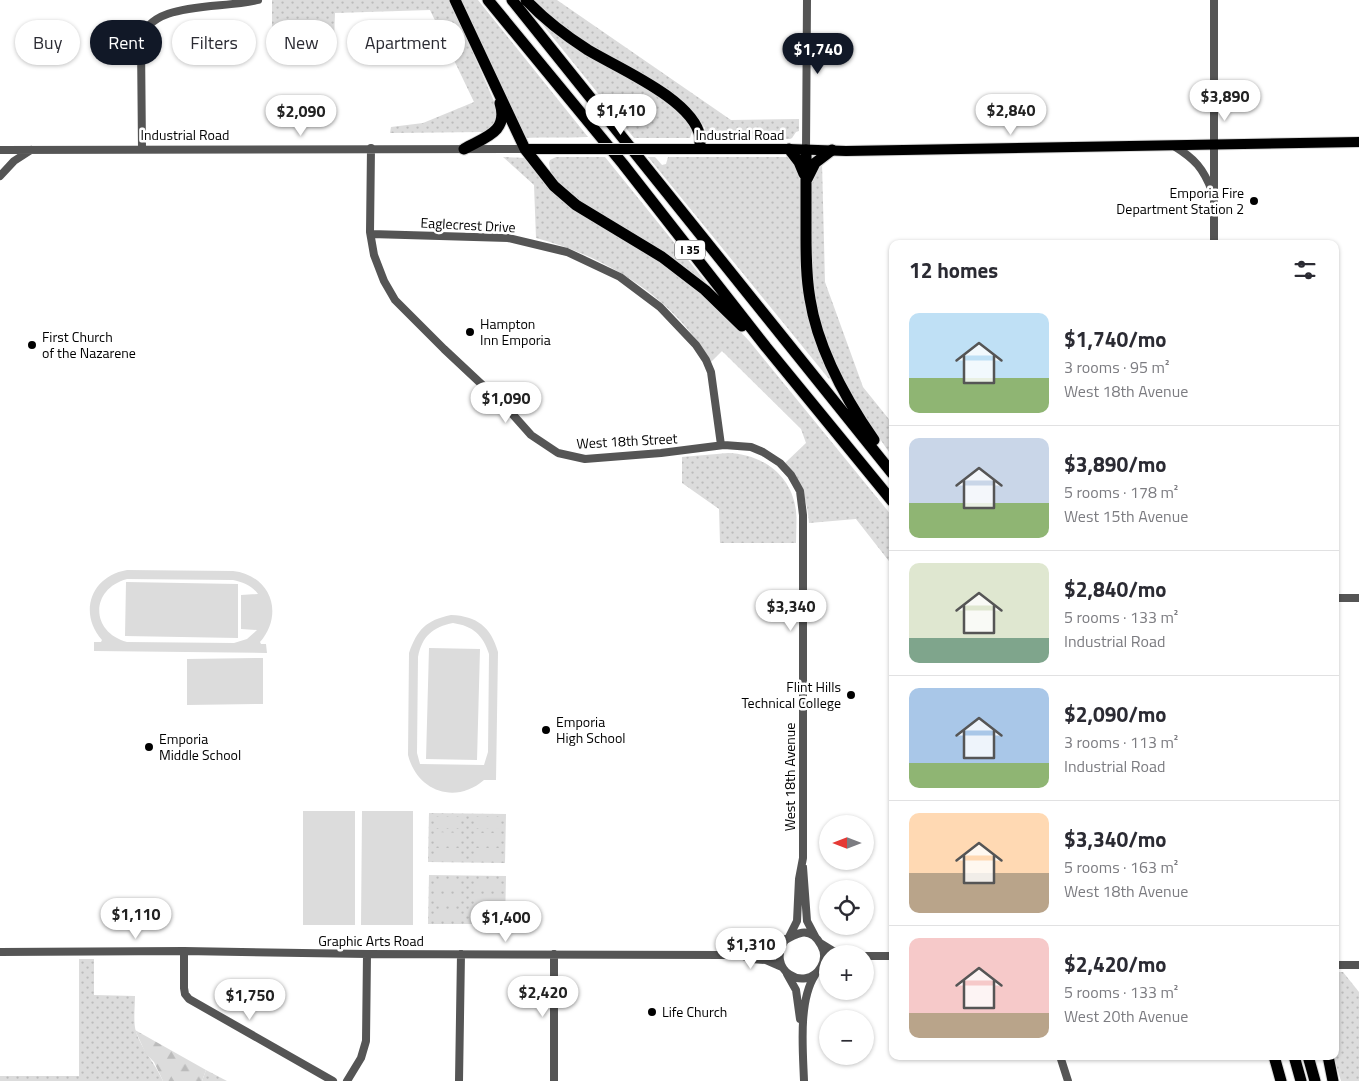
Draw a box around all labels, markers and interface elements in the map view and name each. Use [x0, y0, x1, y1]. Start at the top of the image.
chip: Buy [15, 20, 80, 65]
chip: Rent [90, 20, 162, 65]
chip: Filters [172, 20, 256, 65]
chip: New [266, 20, 337, 65]
chip: Apartment [347, 20, 465, 65]
pin: $1,740 [777, 32, 859, 75]
text: $1,740 [793, 37, 843, 61]
pin: $3,890 [1184, 80, 1266, 122]
text: $3,890 [1200, 84, 1250, 108]
pin: $2,090 [260, 94, 342, 137]
pin: $1,410 [580, 94, 662, 136]
pin: $2,840 [970, 94, 1052, 136]
text: $1,410 [596, 98, 646, 122]
text: $2,840 [986, 98, 1036, 122]
text: $2,090 [276, 99, 326, 123]
street label: Industrial Road [141, 124, 229, 145]
street label: Industrial Road [696, 124, 784, 145]
place label: Emporia Fire Department Station 2 [1116, 182, 1244, 219]
marker: Emporia Fire Department Station 2 [1248, 195, 1260, 207]
street label: Eaglecrest Drive [420, 212, 516, 237]
road number: I 35 [675, 240, 705, 260]
text: 12 homes [909, 254, 998, 286]
icon: filters [1291, 256, 1319, 284]
place label: Hampton Inn Emporia [480, 313, 551, 350]
text: $1,740/mo [1064, 323, 1166, 355]
place label: First Church of the Nazarene [42, 326, 136, 363]
marker: Hampton Inn Emporia [464, 326, 476, 338]
icon: home [949, 333, 1009, 393]
marker: First Church of the Nazarene [26, 339, 38, 351]
text: 3 rooms · 95 m² [1064, 355, 1169, 379]
text: West 18th Avenue [1064, 379, 1188, 403]
pin: $1,090 [465, 382, 547, 424]
text: $1,090 [481, 386, 531, 410]
street label: West 18th Street [576, 427, 678, 454]
text: $3,890/mo [1064, 448, 1166, 480]
icon: home [949, 458, 1009, 518]
text: 5 rooms · 178 m² [1064, 480, 1178, 504]
text: West 15th Avenue [1064, 504, 1188, 528]
text: $2,840/mo [1064, 573, 1166, 605]
icon: home [949, 583, 1009, 643]
pin: $3,340 [750, 590, 832, 632]
text: $3,340 [766, 594, 816, 618]
text: 5 rooms · 133 m² [1064, 605, 1178, 629]
text: Industrial Road [1064, 629, 1165, 653]
place label: Flint Hills Technical College [742, 676, 841, 713]
marker: Flint Hills Technical College [845, 689, 857, 701]
text: $2,090/mo [1064, 698, 1166, 730]
icon: home [949, 708, 1009, 768]
place label: Emporia High School [556, 711, 626, 748]
street label: West 18th Avenue [779, 723, 800, 831]
marker: Emporia High School [540, 724, 552, 736]
place label: Emporia Middle School [159, 728, 241, 765]
text: 3 rooms · 113 m² [1064, 730, 1178, 754]
marker: Emporia Middle School [143, 741, 155, 753]
text: Industrial Road [1064, 754, 1165, 778]
north arrow [819, 815, 874, 870]
map controls [819, 815, 874, 1065]
text: $3,340/mo [1064, 823, 1166, 855]
icon: home [949, 833, 1009, 893]
text: 5 rooms · 163 m² [1064, 855, 1178, 879]
text: West 18th Avenue [1064, 879, 1188, 903]
button: locate [819, 880, 874, 935]
pin: $1,110 [95, 898, 177, 940]
pin: $1,400 [465, 900, 547, 943]
text: $1,110 [111, 902, 161, 926]
text: $1,400 [481, 905, 531, 929]
pin: $1,310 [710, 928, 792, 970]
street label: Graphic Arts Road [318, 930, 424, 951]
text: $1,310 [726, 932, 776, 956]
button: + [819, 945, 874, 1000]
text: $2,420/mo [1064, 948, 1166, 980]
icon: home [949, 958, 1009, 1018]
pin: $2,420 [502, 976, 584, 1018]
pin: $1,750 [209, 978, 291, 1021]
text: $2,420 [518, 980, 568, 1004]
text: 5 rooms · 133 m² [1064, 980, 1178, 1004]
text: $1,750 [225, 983, 275, 1007]
place label: Life Church [662, 1001, 727, 1022]
text: West 20th Avenue [1064, 1004, 1188, 1028]
marker: Life Church [646, 1006, 658, 1018]
button: − [819, 1010, 874, 1065]

